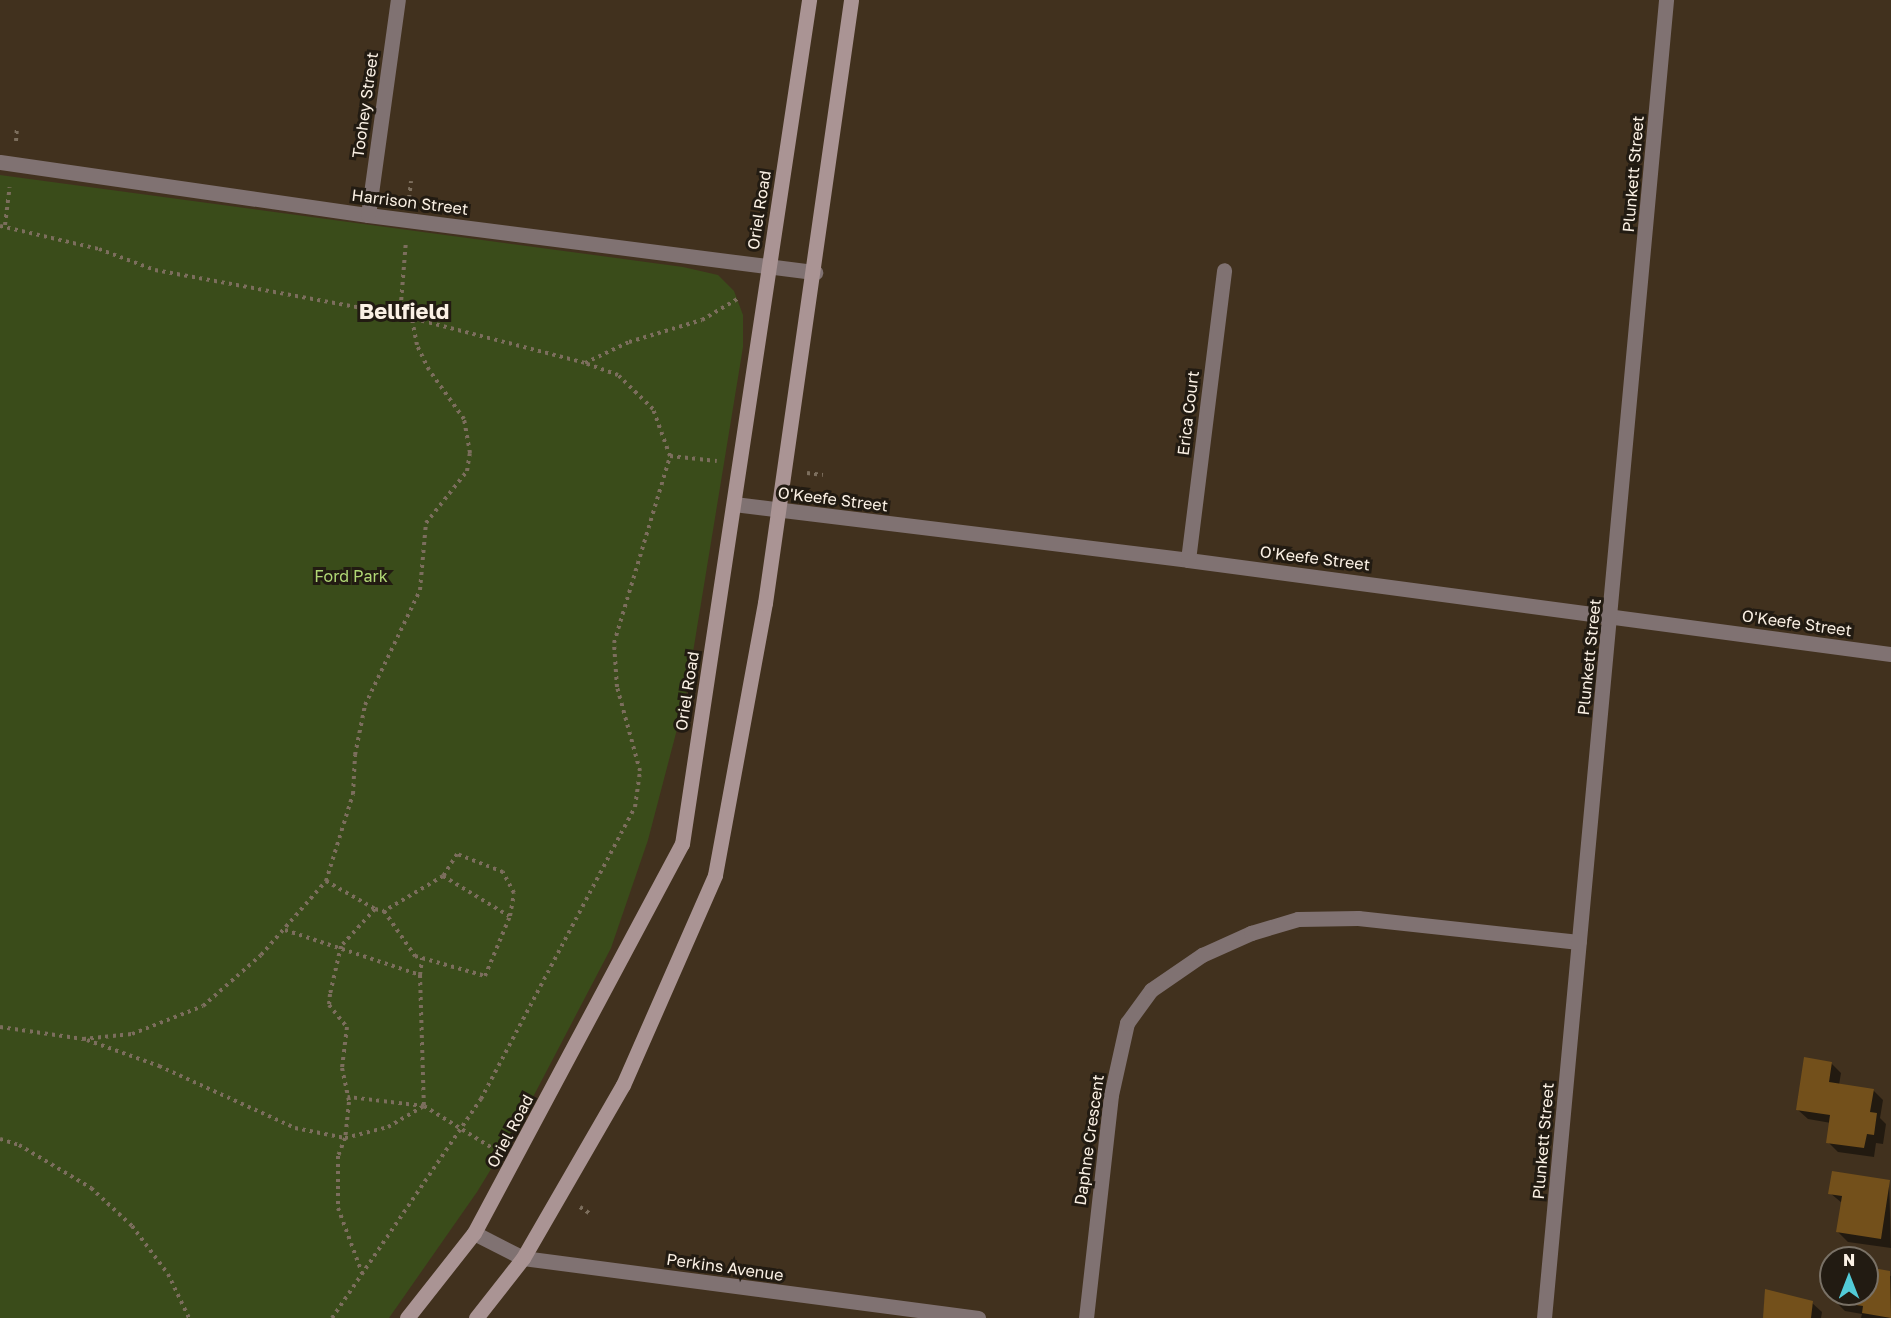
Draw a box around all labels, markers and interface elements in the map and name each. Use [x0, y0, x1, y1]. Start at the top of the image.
street label: Toohey Street [348, 51, 382, 159]
street label: Plunkett Street [1618, 115, 1648, 233]
street label: Oriel Road [743, 169, 775, 251]
street label: Harrison Street [351, 185, 469, 219]
district label: Bellfield [359, 298, 449, 324]
street label: Erica Court [1173, 370, 1203, 456]
street label: O'Keefe Street [777, 483, 889, 515]
street label: O'Keefe Street [1259, 542, 1371, 574]
park label: Ford Park [314, 566, 388, 586]
street label: Plunkett Street [1573, 598, 1605, 716]
street label: O'Keefe Street [1741, 606, 1853, 640]
street label: Oriel Road [671, 650, 703, 732]
street label: Daphne Crescent [1070, 1073, 1108, 1207]
street label: Plunkett Street [1528, 1082, 1558, 1200]
street label: Oriel Road [483, 1091, 537, 1171]
north arrow [1819, 1246, 1879, 1306]
street label: Perkins Avenue [665, 1249, 785, 1285]
text: N [1843, 1250, 1855, 1270]

